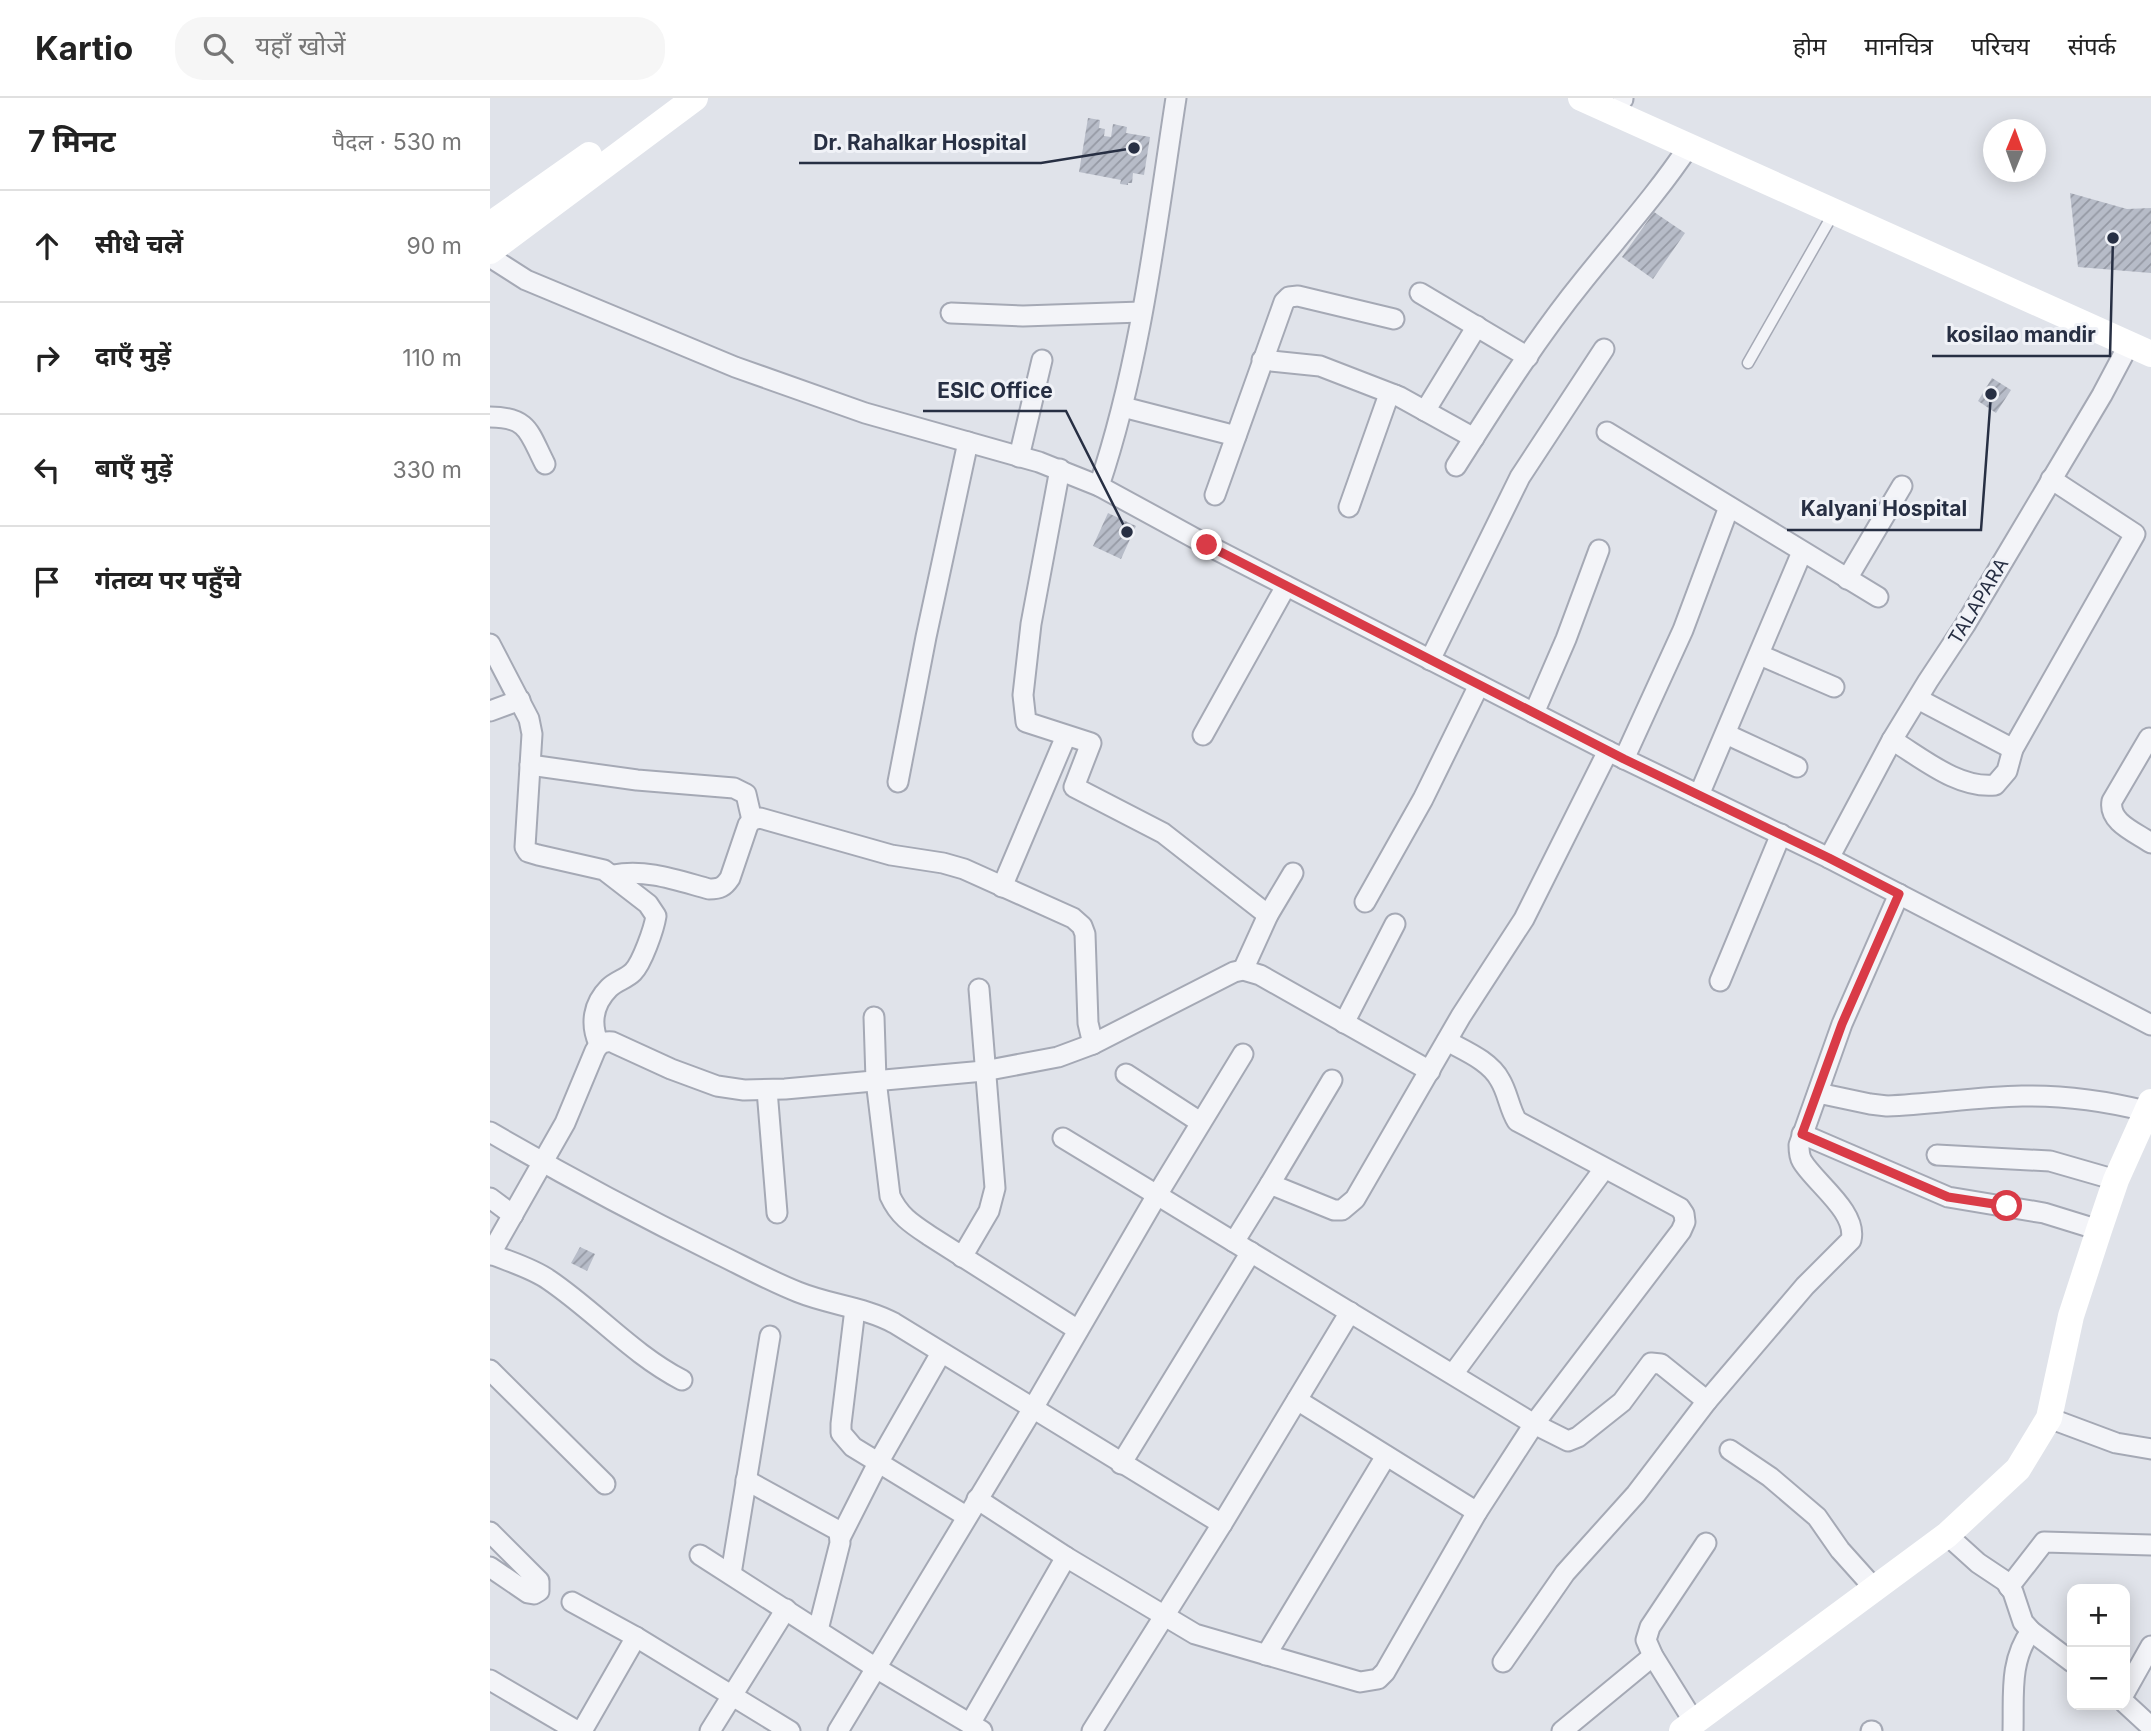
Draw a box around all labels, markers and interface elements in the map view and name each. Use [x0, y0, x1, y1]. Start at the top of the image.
search box [175, 17, 665, 80]
text: Kartio [35, 28, 133, 68]
icon: search [199, 29, 237, 67]
text: यहाँ खोजें [255, 30, 345, 61]
text: होम [1793, 32, 1826, 61]
text: मानचित्र [1864, 32, 1933, 61]
text: परिचय [1971, 32, 2030, 61]
text: संपर्क [2068, 32, 2116, 61]
north arrow [1983, 119, 2046, 182]
callout: Dr. Rahalkar Hospital [799, 121, 1041, 163]
text: 7 मिनट [28, 123, 116, 159]
text: पैदल · 530 m [332, 128, 462, 156]
text: Dr. Rahalkar Hospital [813, 130, 1027, 155]
icon: ahead [28, 227, 66, 265]
text: सीधे चलें [95, 228, 183, 259]
text: 90 m [407, 232, 462, 260]
callout: kosilao mandir [1932, 314, 2110, 356]
text: kosilao mandir [1946, 322, 2096, 347]
icon: right [28, 339, 66, 377]
text: दाएँ मुड़ें [95, 340, 171, 371]
text: 110 m [402, 344, 462, 372]
callout: ESIC Office [923, 369, 1066, 411]
text: ESIC Office [937, 378, 1053, 403]
icon: left [28, 451, 66, 489]
text: बाएँ मुड़ें [95, 452, 172, 483]
text: 330 m [392, 456, 462, 484]
callout: Kalyani Hospital [1787, 488, 1981, 530]
text: Kalyani Hospital [1801, 496, 1967, 521]
route end [1191, 529, 1222, 560]
street label: TALAPARA [1944, 554, 2013, 649]
icon: arrive [28, 563, 66, 601]
text: गंतव्य पर पहुँचे [95, 564, 241, 595]
route start [1991, 1190, 2022, 1221]
map controls [2067, 1584, 2130, 1710]
button: + [2067, 1584, 2130, 1647]
button: − [2067, 1647, 2130, 1710]

